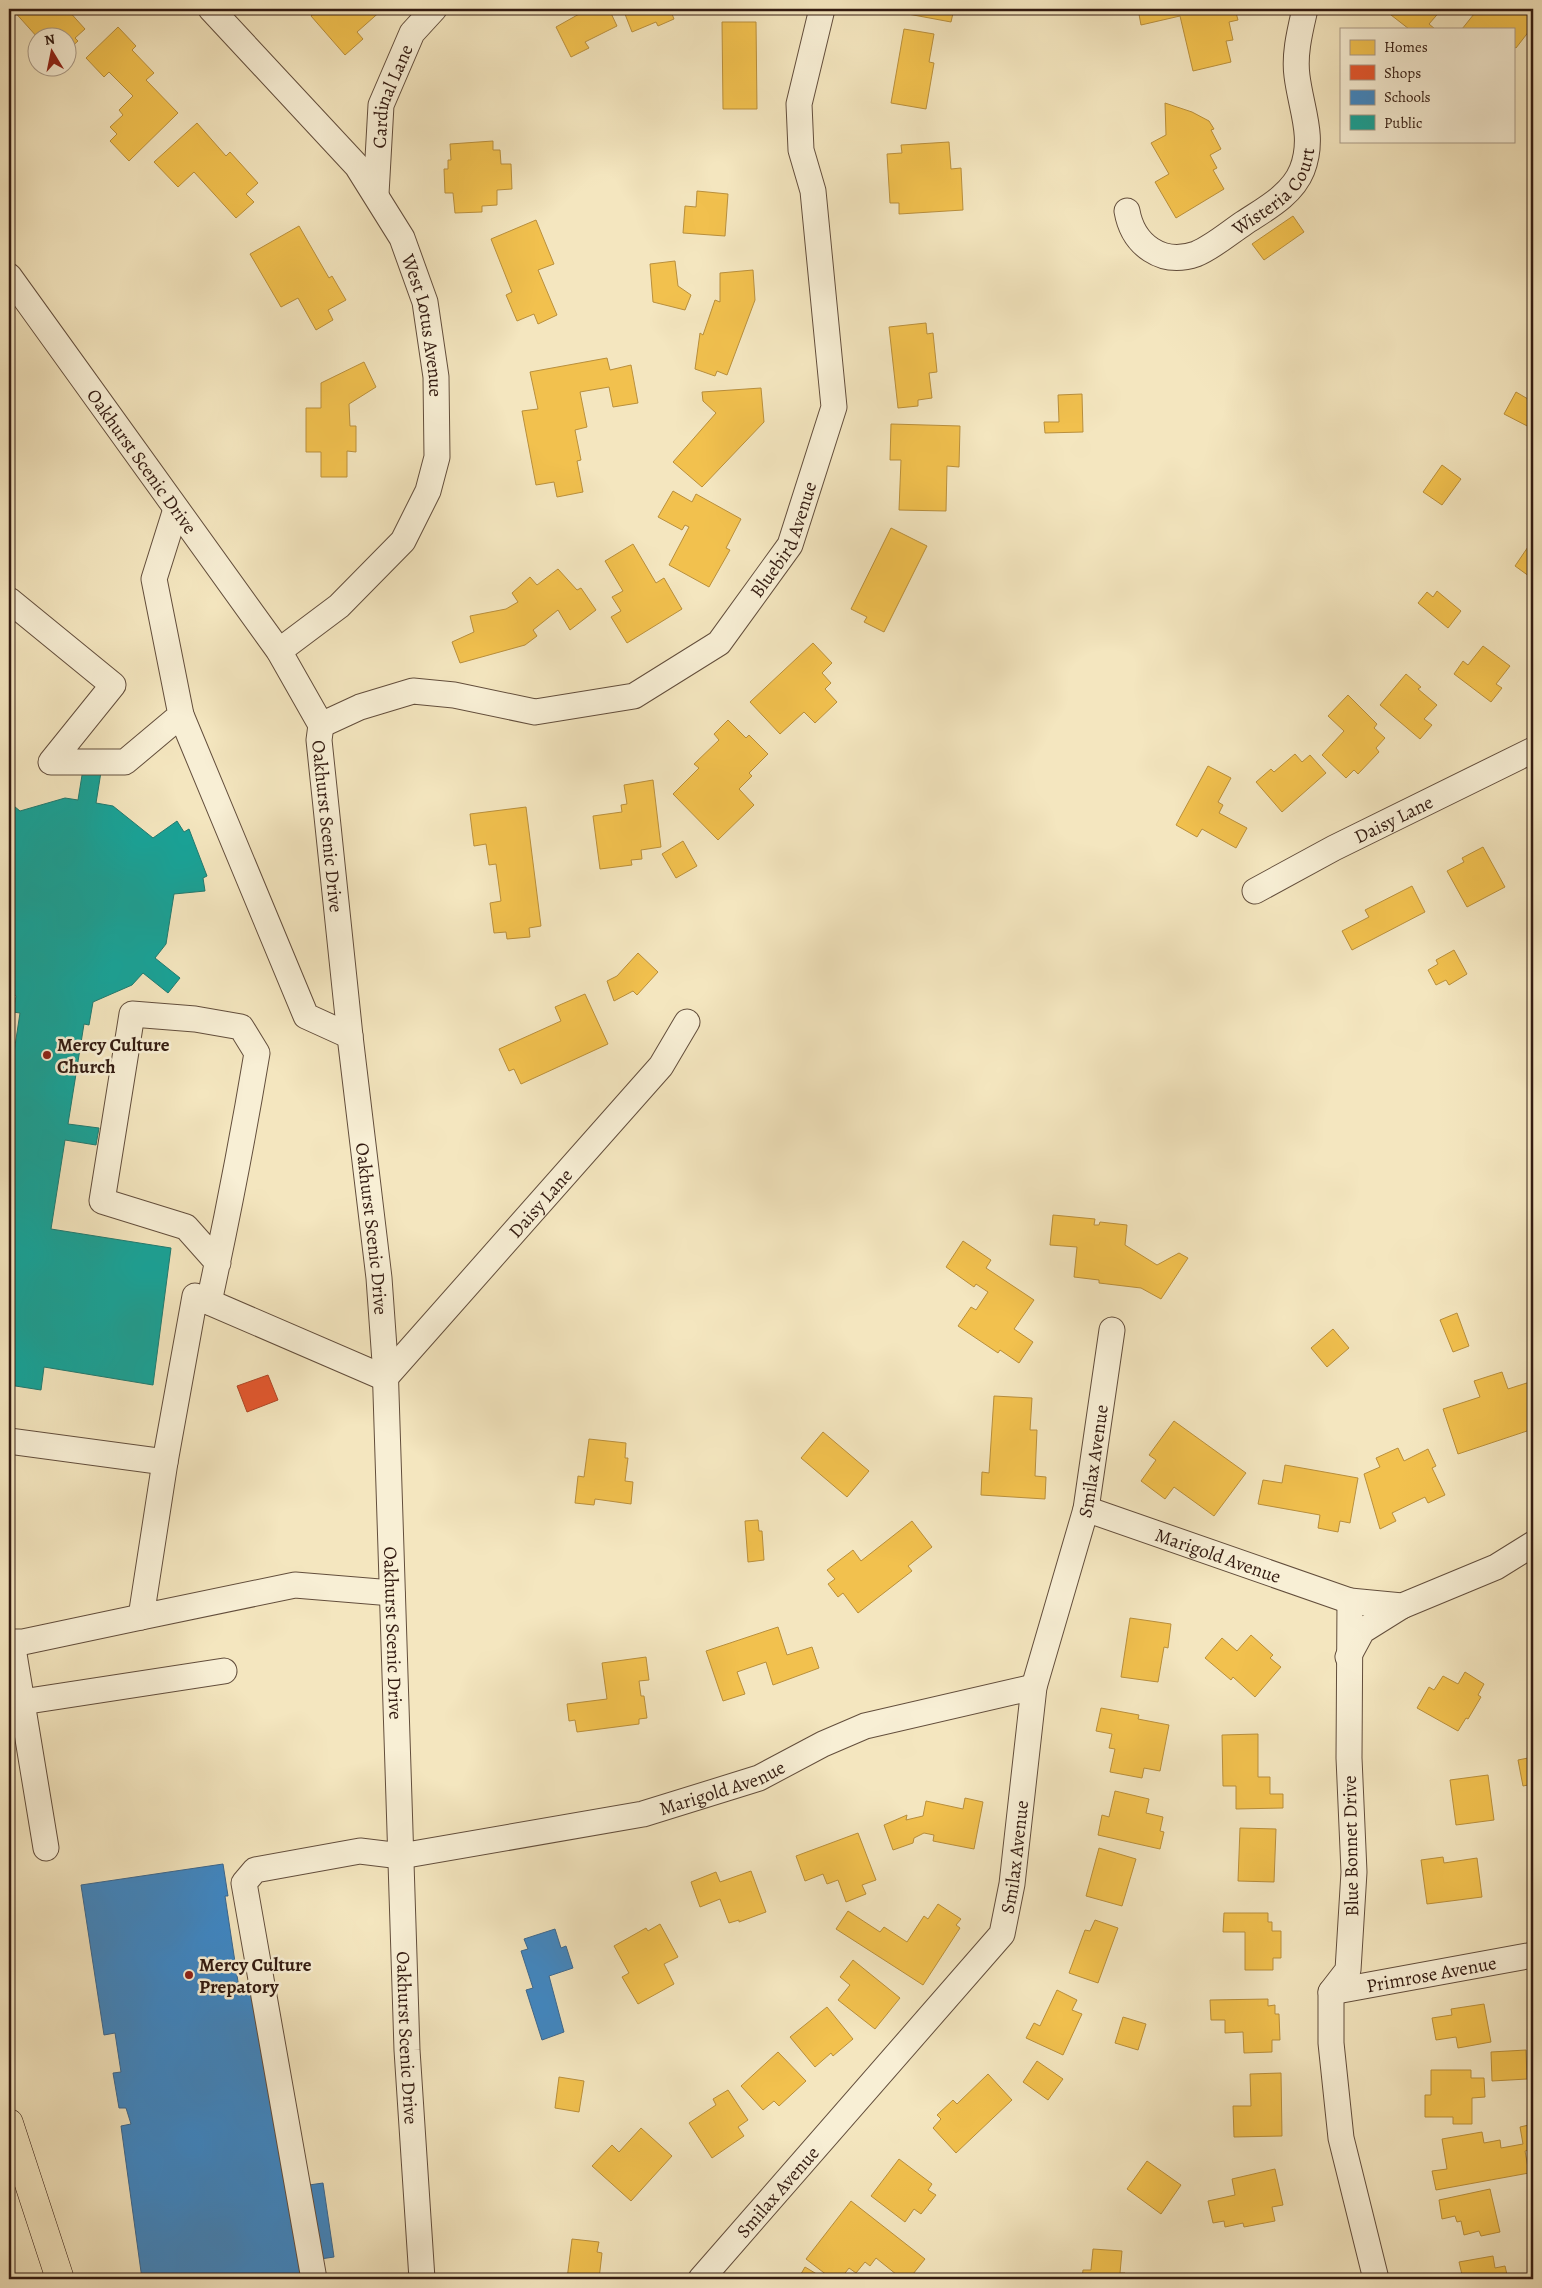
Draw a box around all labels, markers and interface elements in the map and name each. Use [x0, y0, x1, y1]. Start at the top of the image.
north arrow [28, 28, 78, 78]
legend [1340, 28, 1514, 142]
text: N [43, 29, 57, 50]
text: Homes [1384, 37, 1428, 57]
street label: Cardinal Lane [367, 40, 420, 149]
text: Shops [1384, 63, 1421, 83]
text: Schools [1384, 87, 1431, 107]
text: Public [1384, 113, 1422, 133]
street label: Wisteria Court [1226, 146, 1321, 242]
street label: West Lotus Avenue [394, 250, 448, 397]
street label: Oakhurst Scenic Drive [80, 384, 203, 539]
street label: Bluebird Avenue [744, 478, 823, 603]
street label: Oakhurst Scenic Drive [305, 739, 349, 914]
street label: Daisy Lane [1350, 789, 1438, 850]
place label: Mercy Culture Church [57, 1032, 170, 1080]
marker: Mercy Culture Church [41, 1049, 53, 1061]
street label: Oakhurst Scenic Drive [349, 1141, 394, 1316]
street label: Daisy Lane [503, 1163, 579, 1244]
street label: Smilax Avenue [1072, 1403, 1115, 1521]
street label: Marigold Avenue [1151, 1522, 1284, 1590]
street label: Oakhurst Scenic Drive [377, 1546, 408, 1720]
street label: Marigold Avenue [656, 1754, 790, 1822]
street label: Blue Bonnet Drive [1337, 1775, 1365, 1917]
street label: Smilax Avenue [994, 1799, 1035, 1916]
street label: Primrose Avenue [1364, 1950, 1499, 1999]
street label: Oakhurst Scenic Drive [390, 1951, 424, 2125]
place label: Mercy Culture Prepatory [199, 1952, 312, 2000]
marker: Mercy Culture Prepatory [183, 1969, 195, 1981]
street label: Smilax Avenue [731, 2141, 825, 2244]

